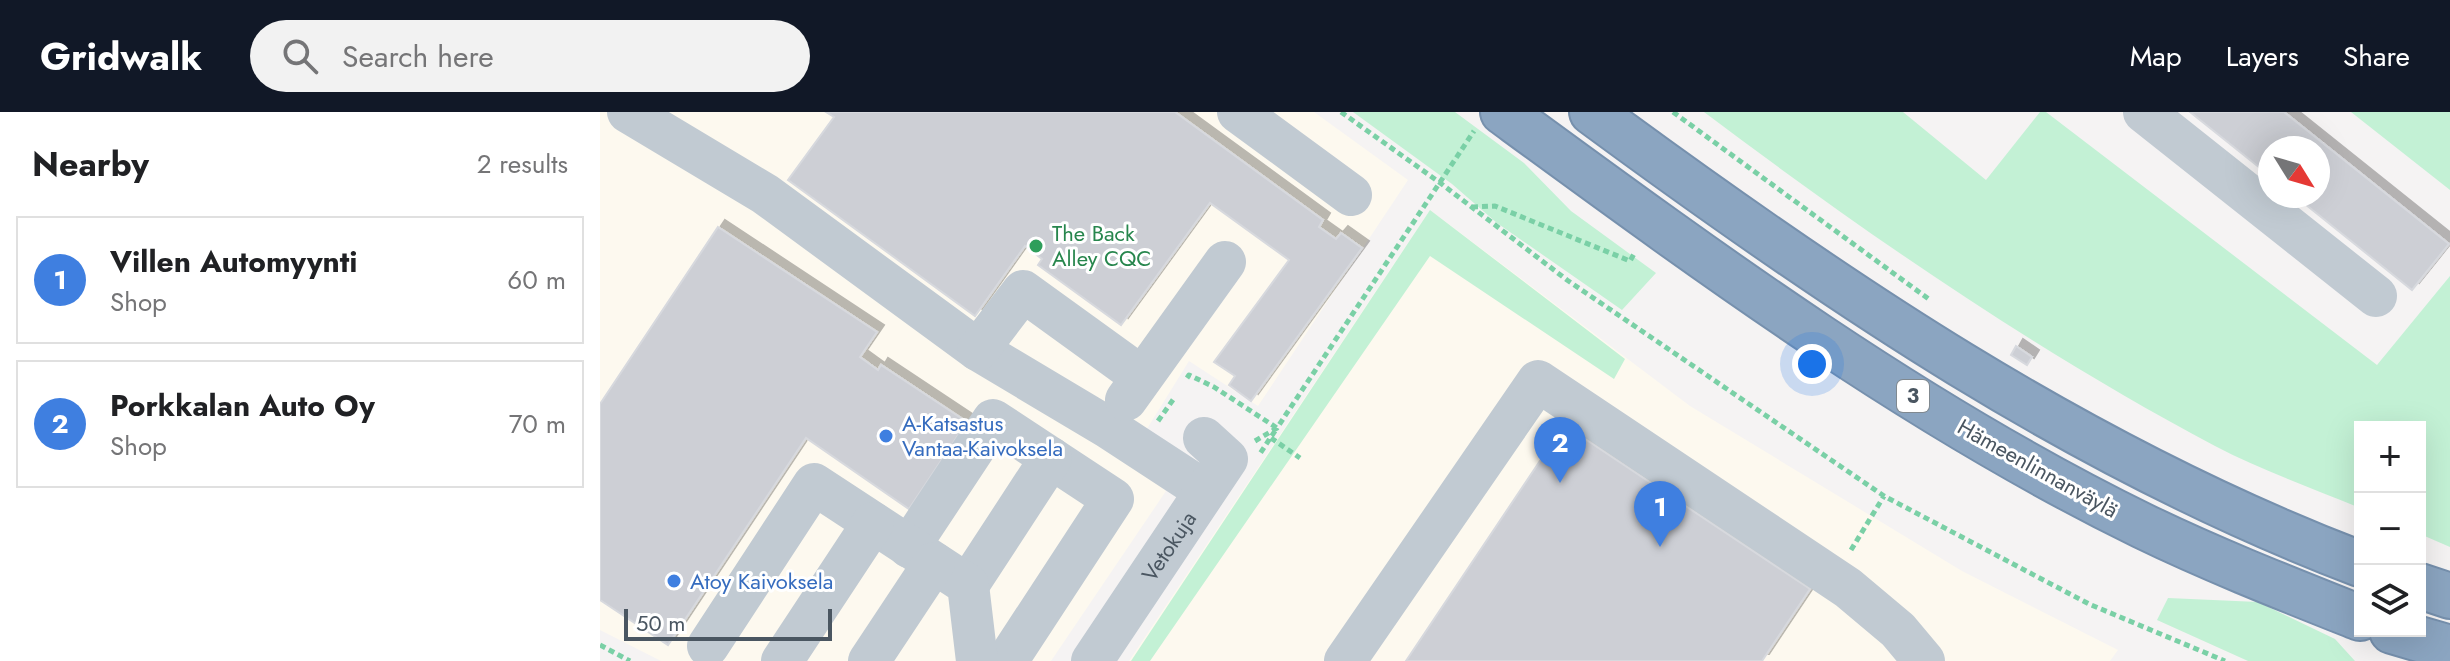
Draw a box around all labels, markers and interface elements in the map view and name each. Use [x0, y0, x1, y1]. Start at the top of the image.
search box [250, 20, 810, 92]
text: Gridwalk [40, 29, 202, 84]
icon: search [278, 34, 322, 78]
text: Search here [342, 35, 494, 78]
text: Map [2130, 36, 2182, 77]
text: Layers [2226, 36, 2299, 77]
text: Share [2343, 36, 2410, 77]
north arrow [2258, 136, 2330, 208]
text: Nearby [32, 140, 149, 189]
text: 2 results [477, 145, 568, 183]
place label: The Back Alley CQC [1052, 217, 1151, 274]
marker: The Back Alley CQC [1027, 237, 1045, 255]
text: Villen Automyynti [110, 240, 358, 283]
text: 1 [53, 261, 67, 299]
text: 60 m [507, 261, 566, 299]
text: Shop [110, 283, 167, 321]
your location [1792, 344, 1832, 384]
road number: 3 [1897, 380, 1929, 412]
text: Porkkalan Auto Oy [110, 384, 375, 427]
text: 2 [51, 405, 69, 443]
text: 70 m [509, 405, 566, 443]
place label: A-Katsastus Vantaa-Kaivoksela [902, 407, 1063, 464]
street label: Hämeenlinnanväylä [1952, 411, 2124, 525]
pin: 2 [1534, 417, 1586, 483]
map controls [2354, 421, 2426, 637]
button: + [2354, 421, 2426, 493]
text: Shop [110, 427, 167, 465]
marker: A-Katsastus Vantaa-Kaivoksela [877, 427, 895, 445]
pin: 1 [1634, 481, 1686, 547]
button: − [2354, 493, 2426, 565]
street label: Vetokuja [1134, 505, 1204, 588]
place label: Atoy Kaivoksela [690, 565, 833, 597]
button: layers [2354, 565, 2426, 637]
marker: Atoy Kaivoksela [665, 572, 683, 590]
scale bar [624, 605, 832, 641]
text: 50 m [636, 607, 685, 639]

